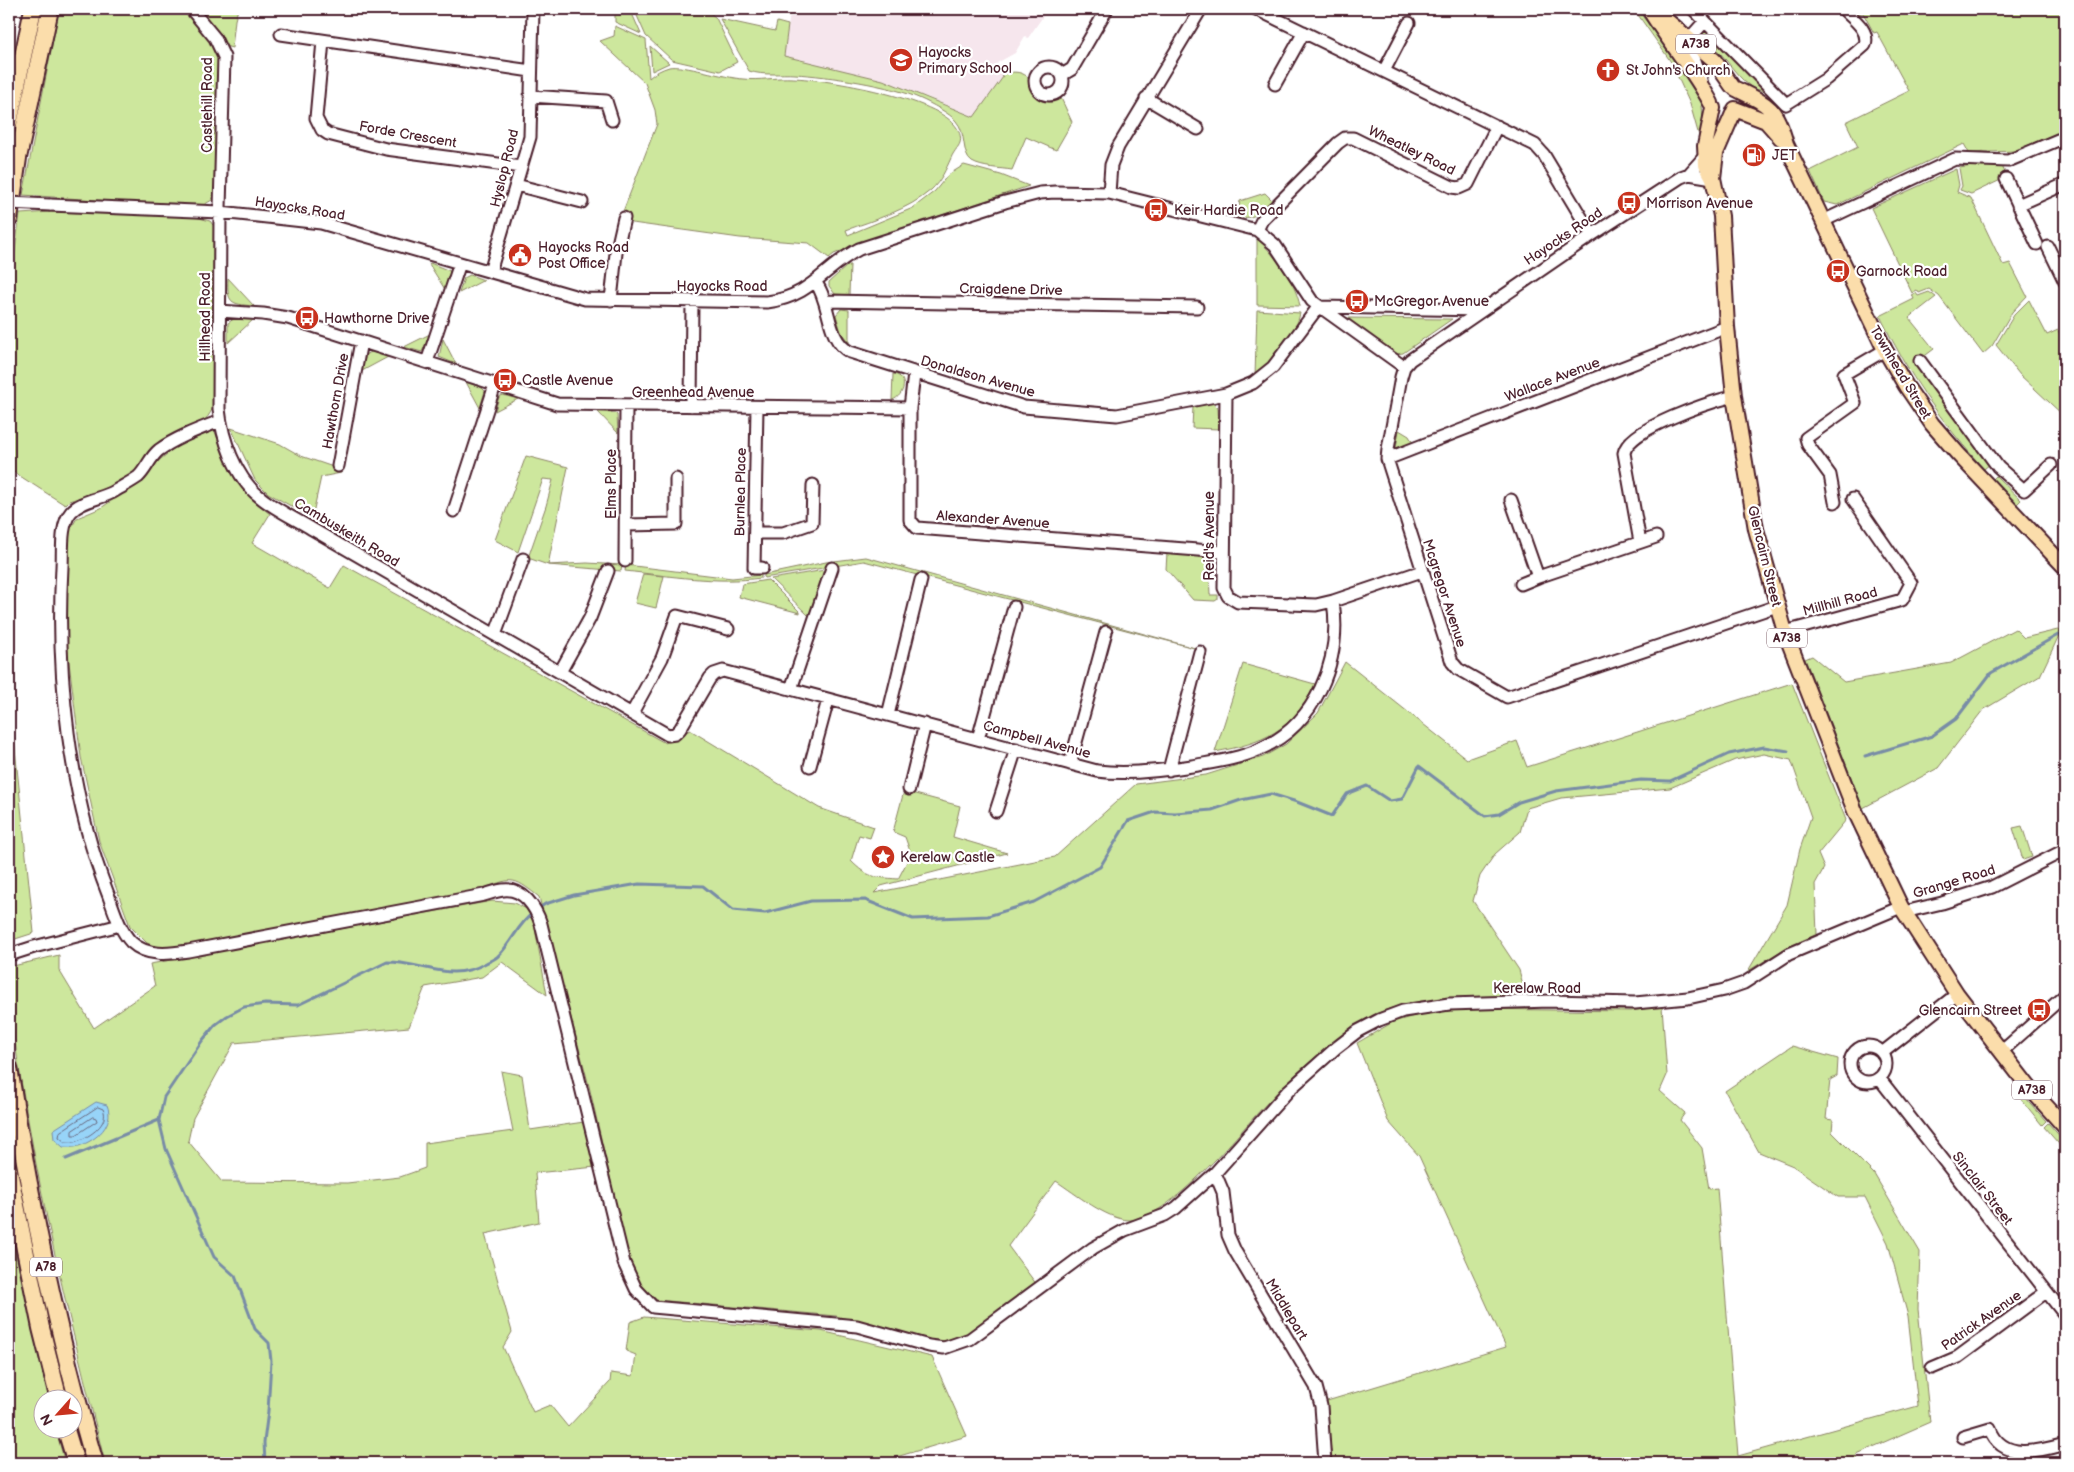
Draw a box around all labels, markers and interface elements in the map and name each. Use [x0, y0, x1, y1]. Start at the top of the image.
road number: A738 [1676, 34, 1716, 54]
place label: Hayocks Primary School [918, 44, 1012, 77]
school or university icon: Hayocks Primary School [888, 47, 914, 73]
street label: Castlehill Road [199, 57, 216, 153]
church icon: St John's Church [1595, 57, 1621, 83]
place label: St John's Church [1626, 62, 1731, 79]
street label: Forde Crescent [358, 118, 459, 152]
street label: Wheatley Road [1365, 122, 1458, 179]
street label: Hyslop Road [487, 127, 522, 209]
fuel station icon: JET [1741, 142, 1767, 168]
place label: JET [1772, 147, 1798, 164]
bus stop icon: Morrison Avenue [1616, 190, 1642, 216]
street label: Hayocks Road [254, 193, 346, 224]
place label: Morrison Avenue [1646, 195, 1753, 212]
bus stop icon: Keir Hardie Road [1143, 197, 1169, 223]
place label: Keir Hardie Road [1174, 202, 1283, 219]
street label: Hayocks Road [1521, 204, 1606, 269]
place label: Hayocks Road Post Office [538, 239, 629, 272]
public building icon: Hayocks Road Post Office [507, 242, 533, 268]
bus stop icon: Garnock Road [1825, 258, 1851, 284]
place label: Garnock Road [1856, 263, 1947, 280]
street label: Hillhead Road [197, 272, 214, 362]
street label: Hayocks Road [677, 278, 767, 295]
street label: Craigdene Drive [959, 280, 1063, 299]
bus stop icon: McGregor Avenue [1344, 288, 1370, 314]
place label: McGregor Avenue [1374, 293, 1489, 310]
bus stop icon: Hawthorne Drive [294, 305, 320, 331]
place label: Hawthorne Drive [324, 310, 430, 327]
street label: Townhead Street [1866, 322, 1936, 423]
street label: Hawthorn Drive [319, 352, 352, 450]
street label: Donaldson Avenue [919, 352, 1037, 401]
street label: Wallace Avenue [1502, 354, 1602, 405]
bus stop icon: Castle Avenue [492, 367, 518, 393]
place label: Castle Avenue [522, 372, 613, 389]
street label: Greenhead Avenue [632, 384, 754, 401]
street label: Burnlea Place [731, 447, 750, 537]
street label: Elms Place [603, 449, 620, 519]
street label: Reid's Avenue [1201, 491, 1218, 581]
street label: Cambuskeith Road [291, 494, 403, 571]
street label: Glencairn Street [1744, 504, 1785, 609]
street label: Alexander Avenue [936, 507, 1050, 532]
street label: Mcgregor Avenue [1419, 537, 1470, 649]
street label: Millhill Road [1801, 583, 1879, 620]
road number: A738 [1767, 628, 1807, 648]
street label: Campbell Avenue [981, 717, 1093, 762]
place icon: Kerelaw Castle [870, 844, 896, 870]
place label: Kerelaw Castle [900, 849, 995, 866]
street label: Grange Road [1911, 861, 1997, 902]
street label: Kerelaw Road [1493, 980, 1581, 997]
bus stop icon: Glencairn Street [2026, 997, 2052, 1023]
place label: Glencairn Street [1919, 1002, 2023, 1019]
road number: A738 [2012, 1080, 2052, 1100]
street label: Sinclair Street [1949, 1148, 2017, 1229]
road number: A78 [30, 1258, 62, 1276]
street label: Middlepart [1262, 1276, 1312, 1343]
street label: Patrick Avenue [1938, 1287, 2025, 1354]
north arrow [32, 1390, 82, 1440]
text: N [37, 1411, 57, 1428]

